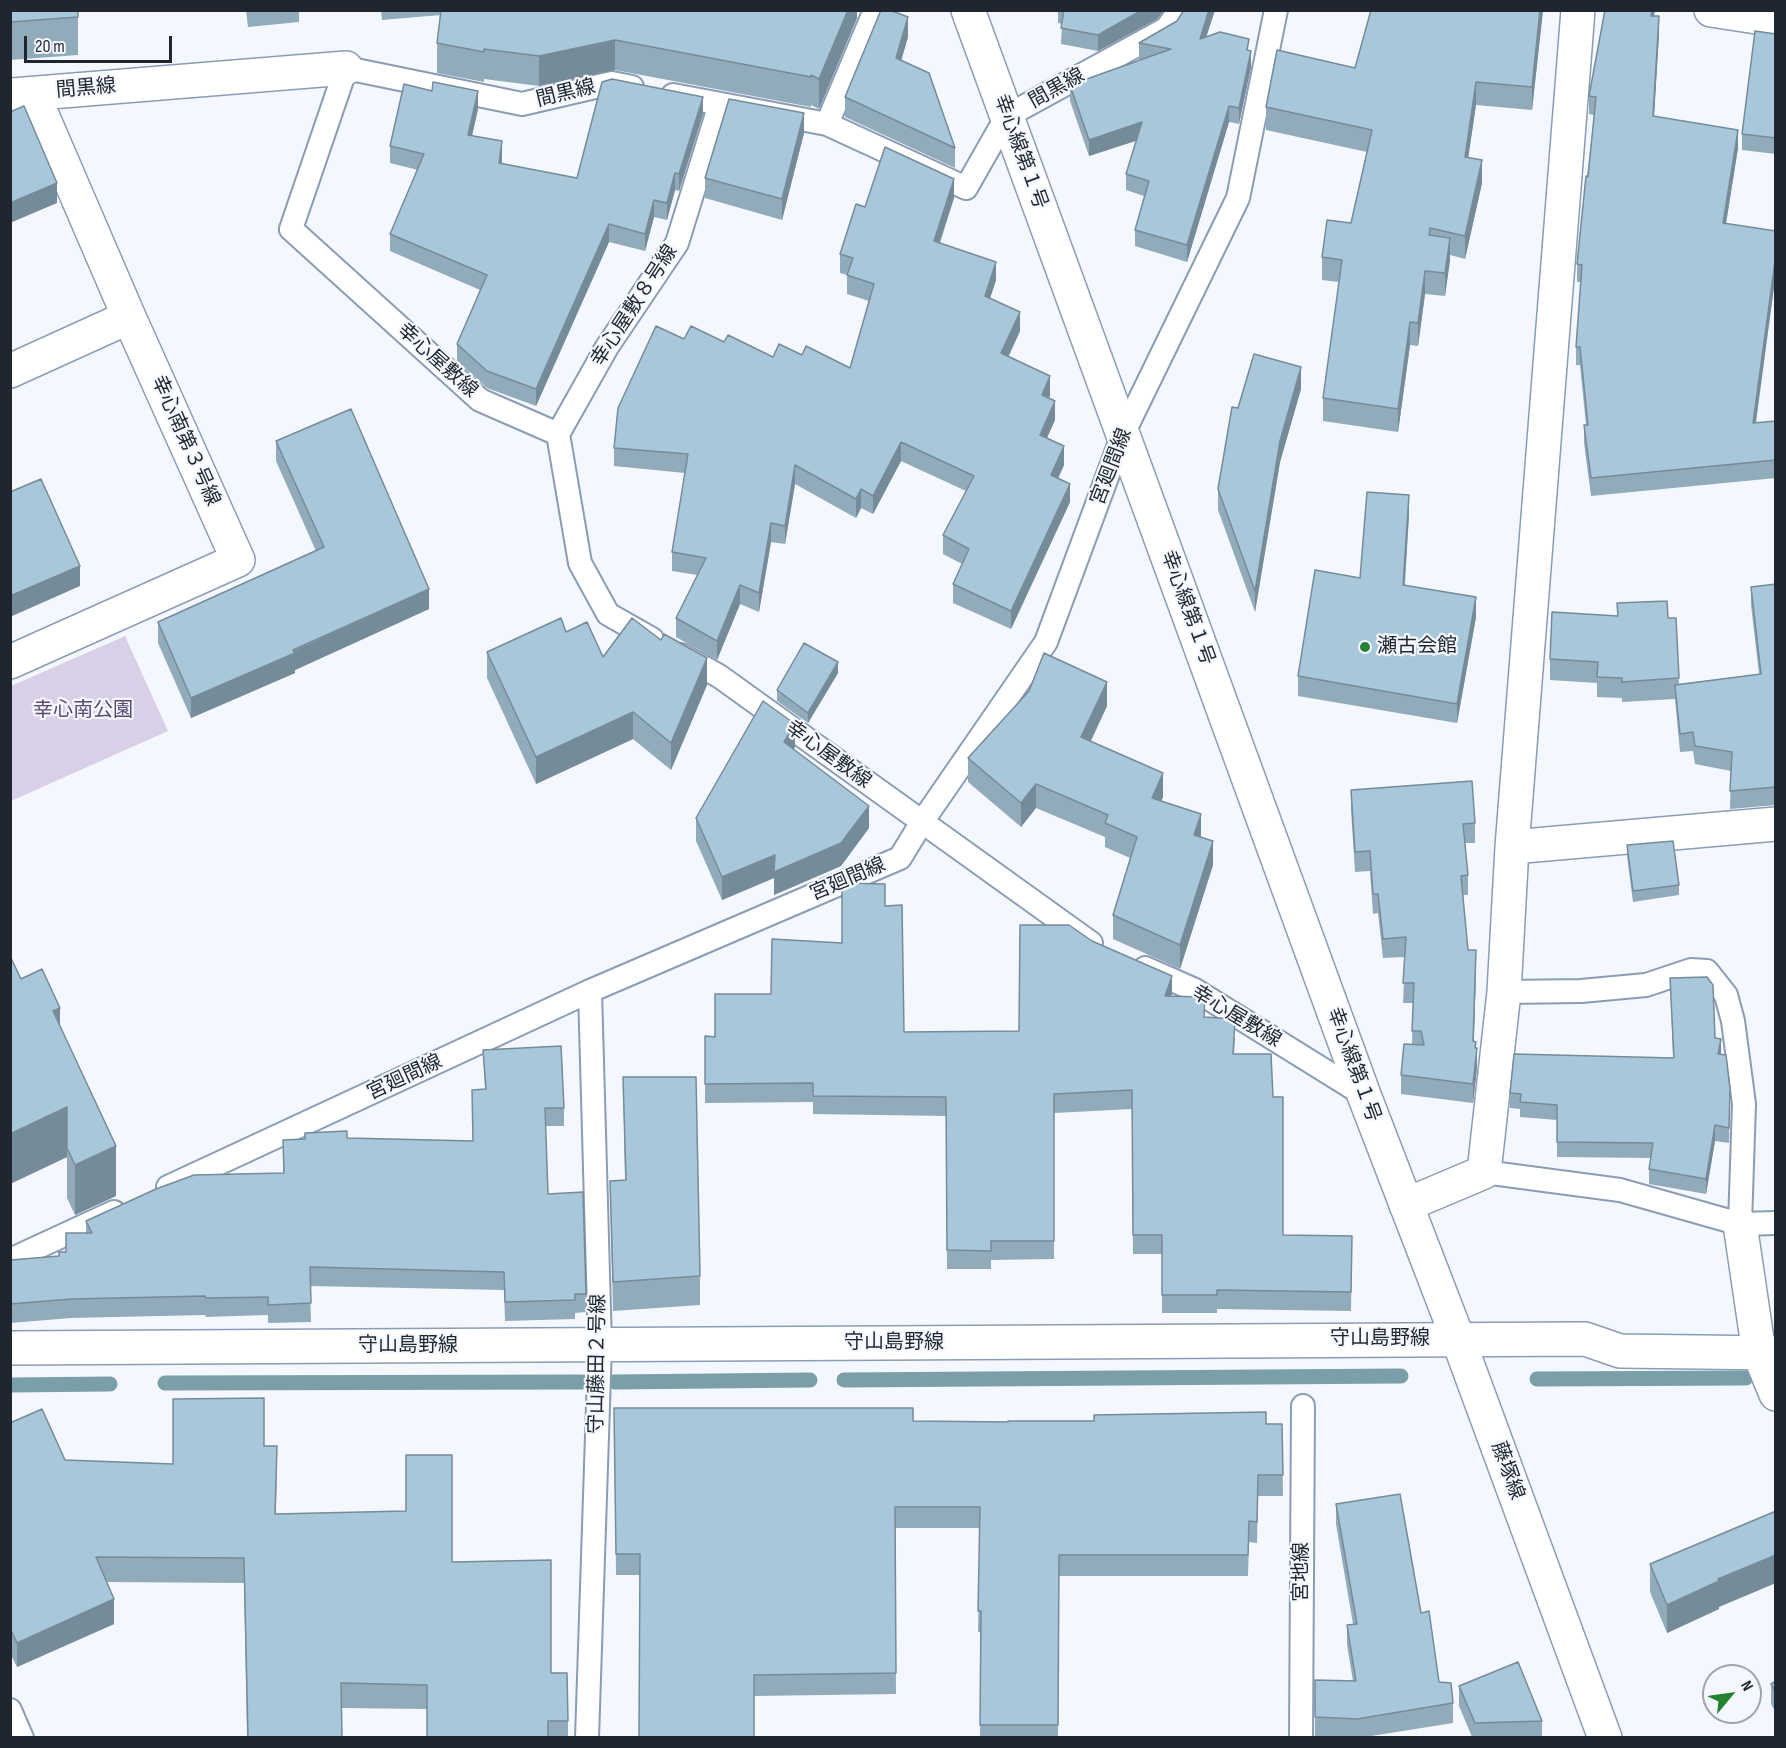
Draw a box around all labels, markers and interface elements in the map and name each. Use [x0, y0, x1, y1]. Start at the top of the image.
scale bar [27, 24, 176, 62]
text: 20 m [35, 36, 65, 57]
street label: 間黒線 [1025, 64, 1089, 114]
street label: 間黒線 [55, 74, 117, 104]
street label: 間黒線 [534, 75, 598, 113]
street label: 幸心線第１号 [988, 92, 1052, 212]
street label: 幸心屋敷８号線 [587, 241, 683, 371]
street label: 幸心屋敷線 [392, 319, 482, 403]
street label: 幸心南第３号線 [146, 372, 224, 510]
street label: 宮廻間線 [1086, 425, 1138, 509]
street label: 幸心線第１号 [1155, 548, 1219, 668]
place label: 瀬古会館 [1377, 635, 1457, 659]
marker: 瀬古会館 [1358, 640, 1372, 654]
park label: 幸心南公園 [33, 699, 133, 723]
street label: 幸心屋敷線 [780, 716, 876, 794]
street label: 宮廻間線 [806, 853, 890, 907]
street label: 幸心屋敷線 [1187, 981, 1285, 1053]
street label: 幸心線第１号 [1321, 1005, 1385, 1125]
street label: 宮廻間線 [364, 1050, 446, 1106]
street label: 守山藤田２号線 [585, 1294, 611, 1434]
street label: 守山島野線 [1330, 1327, 1430, 1351]
street label: 守山島野線 [844, 1331, 944, 1355]
street label: 守山島野線 [358, 1334, 458, 1358]
street label: 藤塚線 [1485, 1439, 1529, 1503]
street label: 宮地線 [1290, 1542, 1314, 1602]
north arrow [1702, 1664, 1762, 1724]
text: N [1736, 1678, 1757, 1694]

